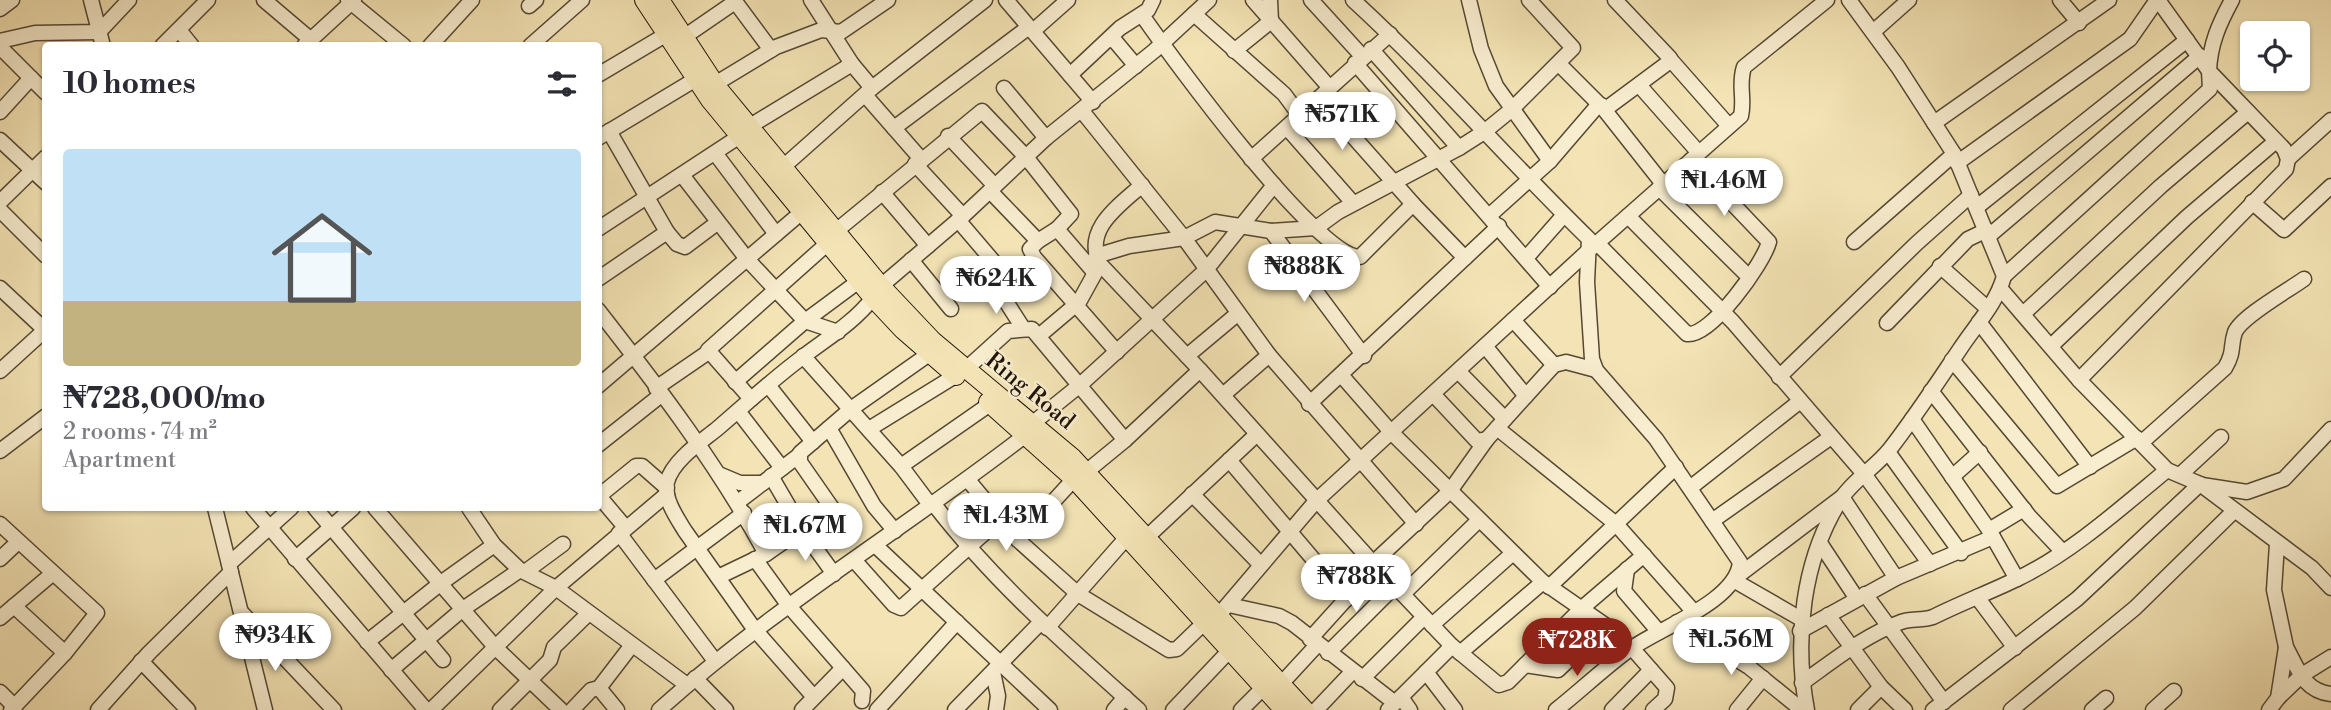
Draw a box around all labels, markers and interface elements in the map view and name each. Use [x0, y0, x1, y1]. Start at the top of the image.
map controls [2240, 21, 2310, 91]
button: locate [2240, 21, 2310, 91]
text: 10 homes [63, 65, 196, 103]
icon: filters [543, 65, 581, 103]
pin: ₦571K [1293, 92, 1391, 152]
text: ₦571K [1305, 101, 1379, 129]
pin: ₦1.46M [1667, 158, 1781, 218]
text: ₦1.46M [1681, 167, 1767, 195]
icon: home [259, 195, 385, 321]
pin: ₦888K [1255, 244, 1353, 304]
text: ₦888K [1264, 253, 1344, 281]
pin: ₦624K [947, 256, 1045, 316]
text: ₦624K [956, 265, 1036, 293]
street label: Ring Road [980, 346, 1080, 436]
text: ₦728,000/mo [63, 380, 266, 418]
text: 2 rooms · 74 m² [63, 418, 217, 446]
text: Apartment [63, 446, 176, 474]
pin: ₦1.43M [949, 494, 1063, 553]
text: ₦1.43M [963, 502, 1049, 530]
pin: ₦1.67M [748, 504, 862, 563]
text: ₦1.67M [764, 512, 846, 540]
pin: ₦788K [1307, 554, 1405, 614]
text: ₦788K [1317, 563, 1395, 591]
pin: ₦934K [226, 614, 324, 673]
pin: ₦728K [1528, 618, 1626, 678]
pin: ₦1.56M [1674, 618, 1788, 677]
text: ₦934K [235, 622, 315, 650]
text: ₦1.56M [1689, 626, 1773, 654]
text: ₦728K [1538, 627, 1616, 655]

